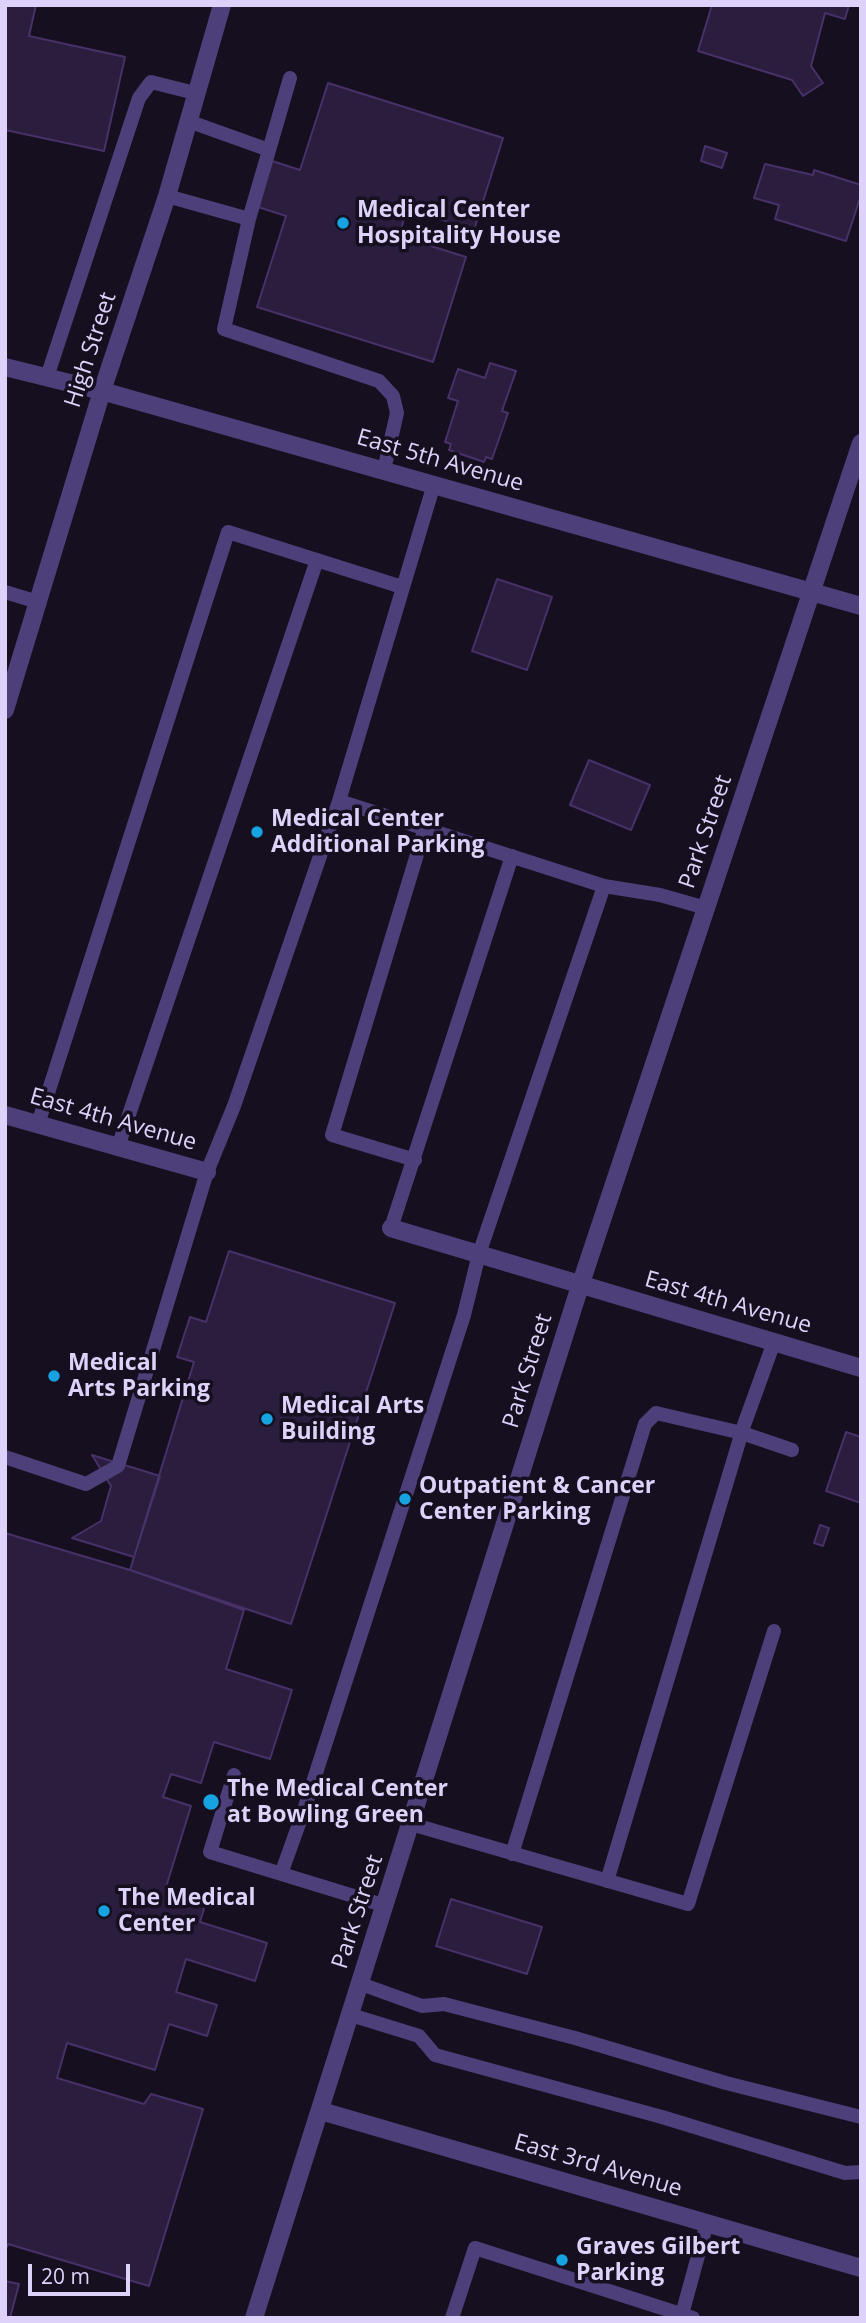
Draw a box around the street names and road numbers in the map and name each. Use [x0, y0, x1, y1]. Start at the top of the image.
street label: High Street [59, 289, 123, 411]
street label: East 5th Avenue [353, 424, 527, 498]
street label: Park Street [674, 772, 738, 892]
street label: East 4th Avenue [26, 1083, 200, 1157]
street label: East 4th Avenue [641, 1266, 815, 1340]
street label: Park Street [498, 1310, 558, 1432]
street label: Park Street [327, 1851, 389, 1973]
street label: East 3rd Avenue [511, 2129, 685, 2203]

